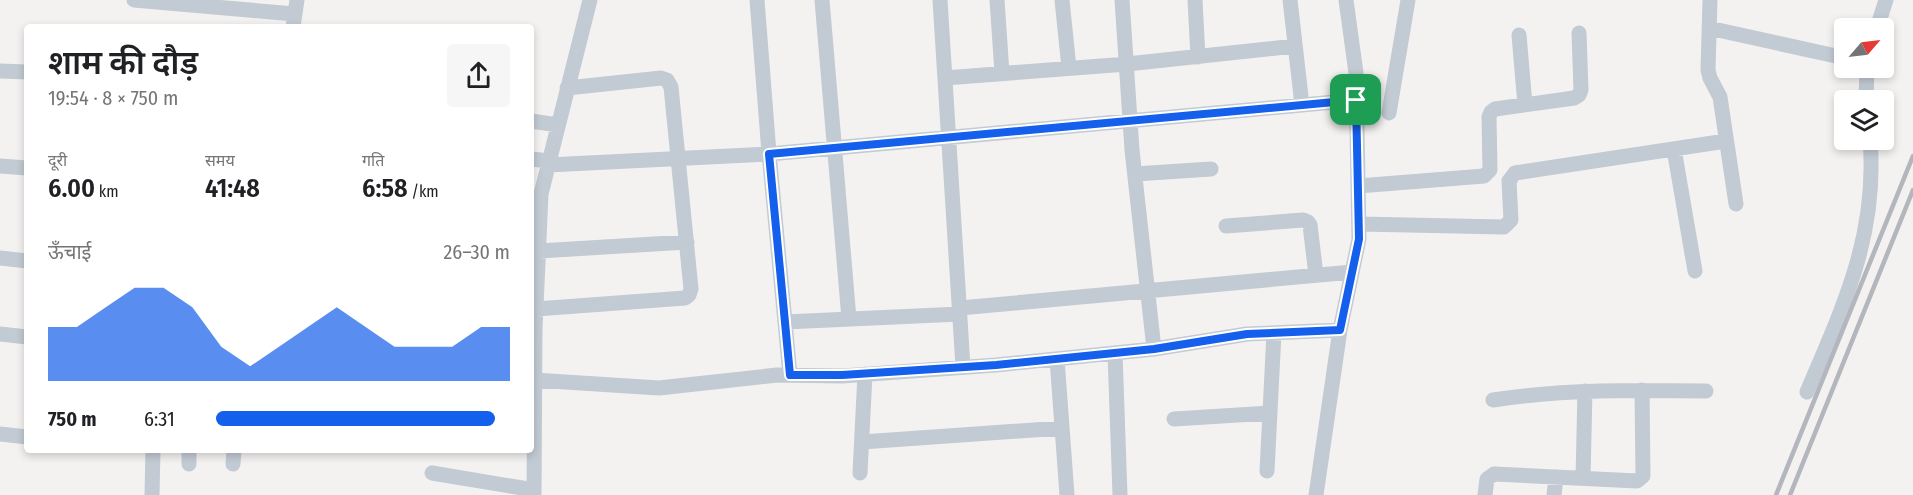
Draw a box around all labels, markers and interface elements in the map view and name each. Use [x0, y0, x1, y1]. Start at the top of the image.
north arrow [1834, 18, 1894, 78]
map controls [1834, 18, 1894, 150]
text: शाम की दौड़ [48, 43, 198, 83]
button: share [447, 44, 510, 107]
pin [1330, 74, 1381, 125]
icon: arrive [1339, 83, 1372, 116]
text: 19:54 · 8 × 750 m [48, 86, 178, 110]
button: layers [1834, 90, 1894, 150]
text: दूरी [48, 151, 67, 170]
text: समय [205, 151, 235, 170]
text: गति [362, 151, 384, 170]
text: 6.00 [48, 173, 95, 204]
text: 41:48 [205, 173, 260, 204]
text: 6:58 [362, 173, 408, 204]
text: km [95, 182, 119, 201]
text: /km [408, 182, 439, 201]
text: ऊँचाई [48, 240, 91, 264]
text: 26–30 m [443, 240, 510, 264]
text: 750 m [48, 407, 96, 431]
text: 6:31 [144, 407, 175, 431]

